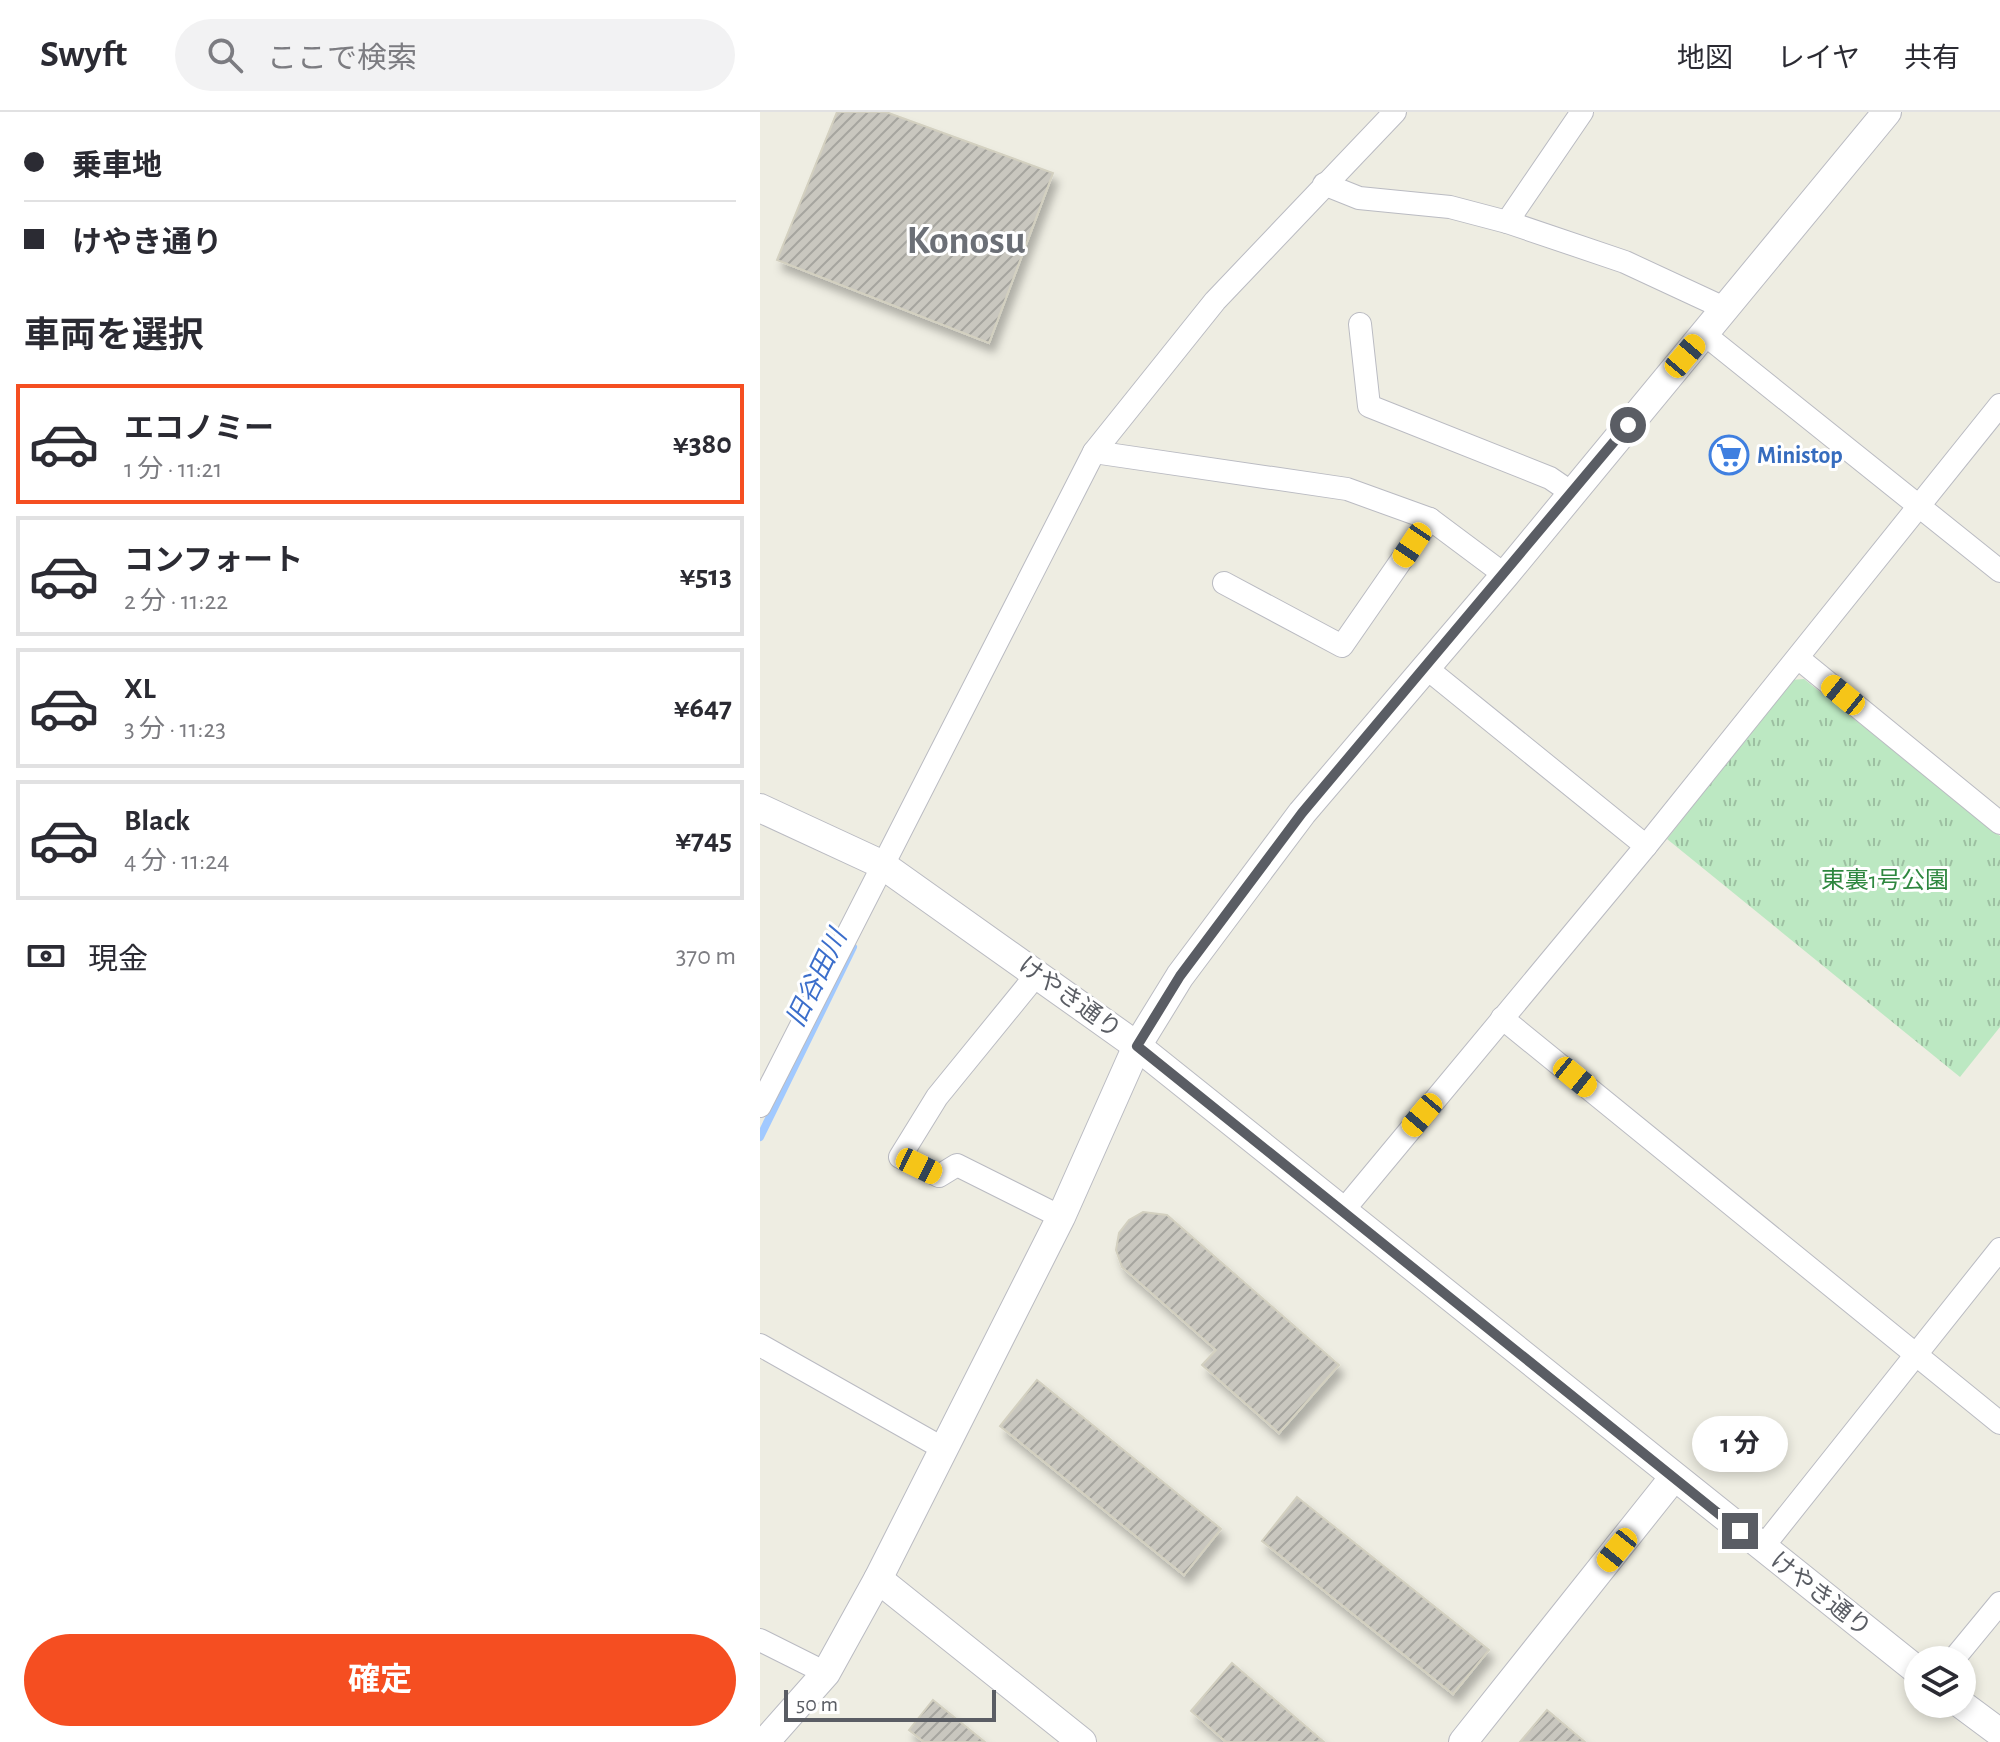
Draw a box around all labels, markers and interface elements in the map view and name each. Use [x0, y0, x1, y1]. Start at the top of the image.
search box [175, 19, 735, 91]
icon: search [203, 33, 247, 77]
text: Swyft [40, 36, 127, 74]
text: ここで検索 [267, 44, 417, 74]
text: 地図 [1677, 45, 1733, 73]
text: レイヤ [1777, 45, 1860, 73]
text: 共有 [1904, 45, 1960, 73]
text: 乗車地 [72, 151, 162, 181]
district label: Konosu [906, 221, 1026, 261]
text: けやき通り [72, 228, 222, 258]
text: 車両を選択 [24, 318, 204, 354]
car [1660, 330, 1710, 382]
route start [1610, 407, 1646, 443]
icon: car [28, 408, 100, 480]
text: エコノミー [124, 414, 274, 444]
text: ¥380 [673, 429, 732, 459]
supermarket icon: Ministop [1708, 434, 1750, 476]
place label: Ministop [1757, 444, 1843, 468]
text: 1 分 · 11:21 [124, 456, 222, 482]
car [1389, 518, 1435, 572]
icon: car [28, 540, 100, 612]
text: コンフォート [124, 546, 303, 576]
text: ¥513 [680, 561, 732, 591]
text: 2 分 · 11:22 [124, 588, 228, 614]
car [1817, 671, 1869, 719]
icon: car [28, 672, 100, 744]
text: XL [124, 674, 156, 704]
text: ¥647 [674, 693, 732, 723]
text: 3 分 · 11:23 [124, 716, 226, 742]
icon: car [28, 804, 100, 876]
text: Black [124, 806, 190, 836]
text: ¥745 [675, 825, 732, 855]
text: 4 分 · 11:24 [124, 848, 230, 874]
park label: 東裏1号公園 [1821, 867, 1949, 893]
water label: 旧谷田川 [782, 923, 853, 1031]
icon: cash [24, 934, 68, 978]
text: 370 m [676, 943, 736, 969]
text: 現金 [88, 945, 148, 975]
street label: けやき通り [1014, 952, 1126, 1043]
car [1549, 1053, 1601, 1101]
car [1397, 1089, 1447, 1141]
car [892, 1145, 946, 1187]
callout: 1 分 [1692, 1415, 1788, 1471]
text: 1 分 [1720, 1431, 1760, 1457]
route end [1722, 1513, 1758, 1549]
car [1593, 1524, 1641, 1576]
street label: けやき通り [1766, 1548, 1876, 1641]
button: 確定 [24, 1634, 736, 1726]
map controls [1904, 1646, 1976, 1718]
button: layers [1904, 1646, 1976, 1718]
scale bar [784, 1686, 996, 1722]
text: 50 m [796, 1693, 838, 1715]

